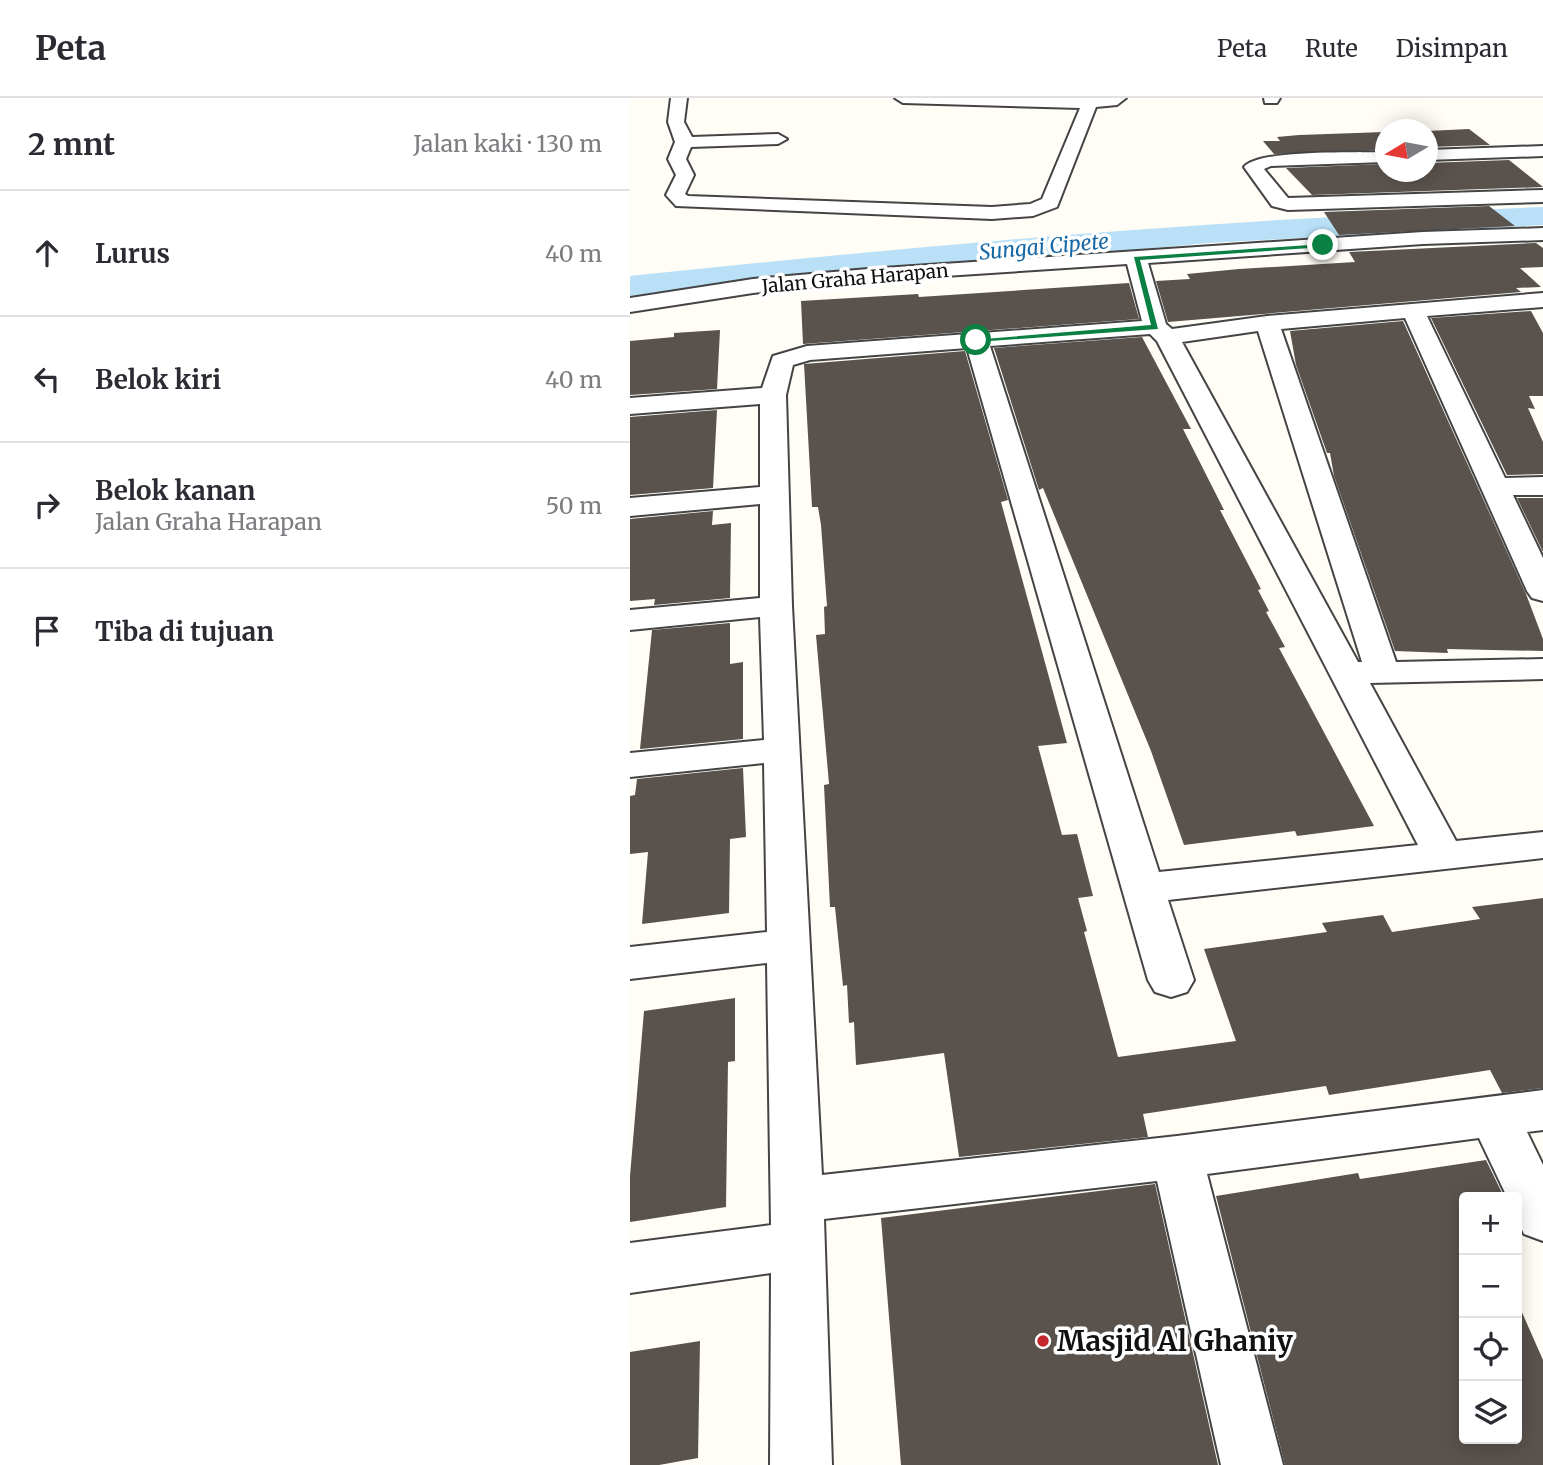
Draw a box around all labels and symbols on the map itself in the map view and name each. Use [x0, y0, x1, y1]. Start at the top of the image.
north arrow [1375, 119, 1438, 182]
water label: Sungai Cipete [978, 227, 1110, 266]
route end [1307, 229, 1338, 260]
street label: Jalan Graha Harapan [760, 258, 950, 298]
route start [960, 324, 991, 355]
place label: Masjid Al Ghaniy [1057, 1323, 1293, 1359]
marker: Masjid Al Ghaniy [1035, 1333, 1051, 1349]

